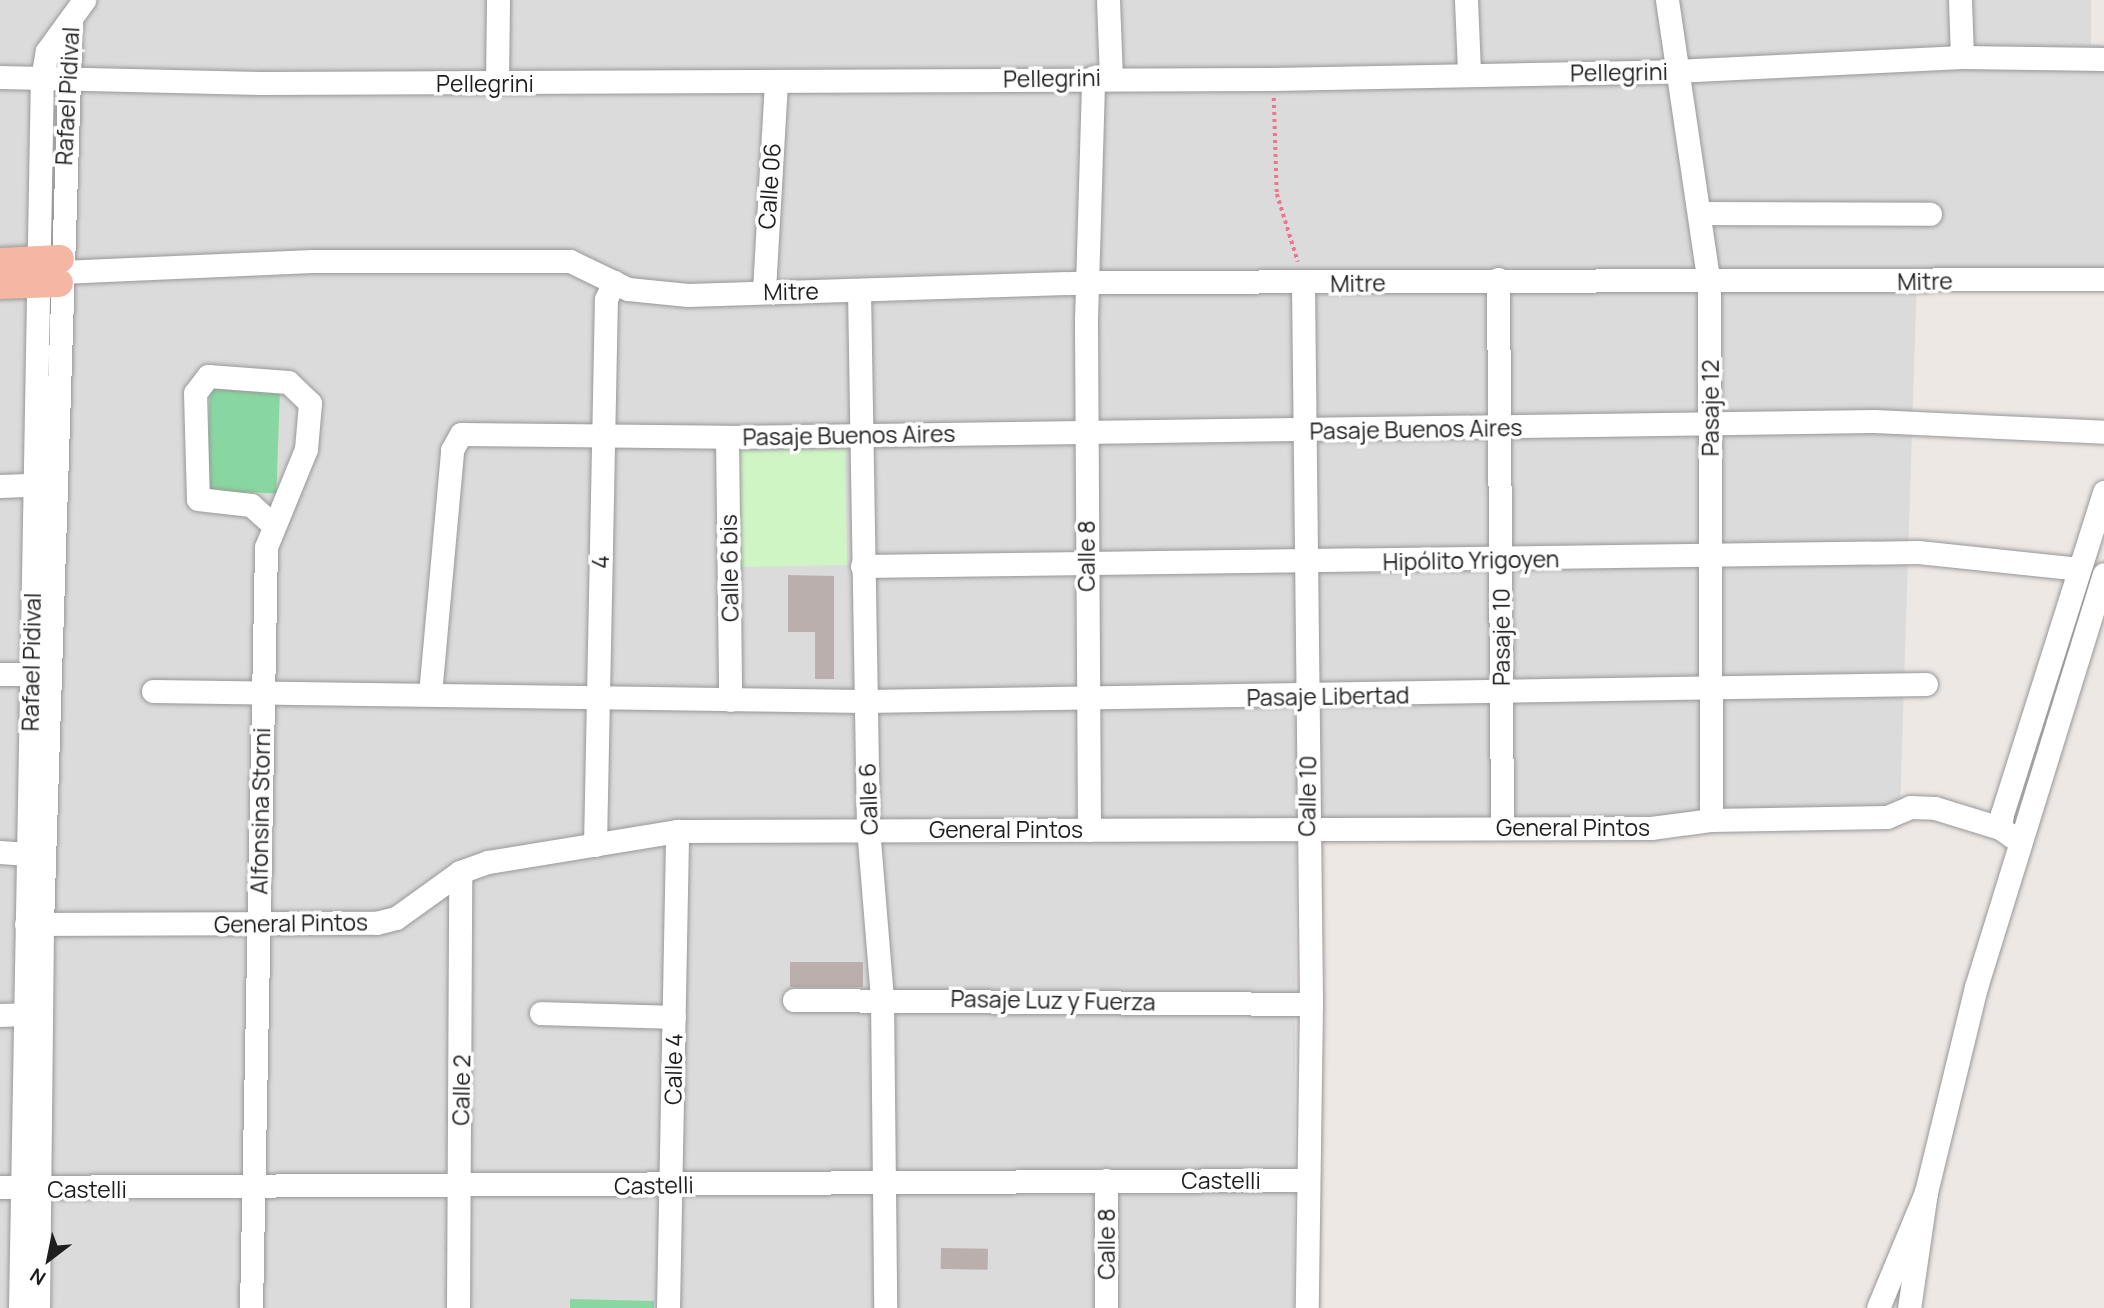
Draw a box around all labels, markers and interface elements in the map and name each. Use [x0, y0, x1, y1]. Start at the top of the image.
street label: Rafael Pidival [50, 26, 84, 166]
street label: Pellegrini [1570, 57, 1668, 87]
street label: Pellegrini [1003, 63, 1101, 93]
street label: Pellegrini [436, 69, 534, 97]
street label: Calle 06 [752, 142, 786, 230]
street label: Mitre [1897, 267, 1953, 295]
street label: Mitre [1330, 269, 1386, 297]
street label: Mitre [763, 277, 819, 305]
street label: Pasaje 12 [1696, 360, 1724, 456]
street label: Pasaje Buenos Aires [1309, 413, 1523, 445]
street label: Pasaje Buenos Aires [742, 419, 956, 451]
street label: Calle 6 bis [714, 514, 744, 622]
street label: Calle 8 [1072, 520, 1100, 592]
street label: Hipólito Yrigoyen [1382, 545, 1560, 575]
street label: 4 [586, 555, 614, 569]
street label: Pasaje 10 [1487, 588, 1515, 686]
street label: Rafael Pidival [16, 592, 46, 732]
street label: Pasaje Libertad [1246, 681, 1410, 711]
street label: Alfonsina Storni [245, 727, 275, 895]
street label: Calle 10 [1292, 755, 1322, 837]
street label: Calle 6 [853, 762, 883, 836]
street label: General Pintos [1496, 813, 1650, 841]
street label: General Pintos [929, 815, 1083, 843]
street label: General Pintos [214, 908, 368, 938]
street label: Pasaje Luz y Fuerza [950, 984, 1156, 1016]
street label: Calle 4 [659, 1033, 687, 1105]
street label: Calle 2 [447, 1054, 475, 1126]
street label: Castelli [1181, 1166, 1261, 1194]
street label: Castelli [614, 1171, 694, 1199]
street label: Castelli [47, 1175, 127, 1203]
street label: Calle 8 [1092, 1208, 1120, 1280]
north arrow [14, 1224, 84, 1294]
text: N [25, 1262, 51, 1291]

